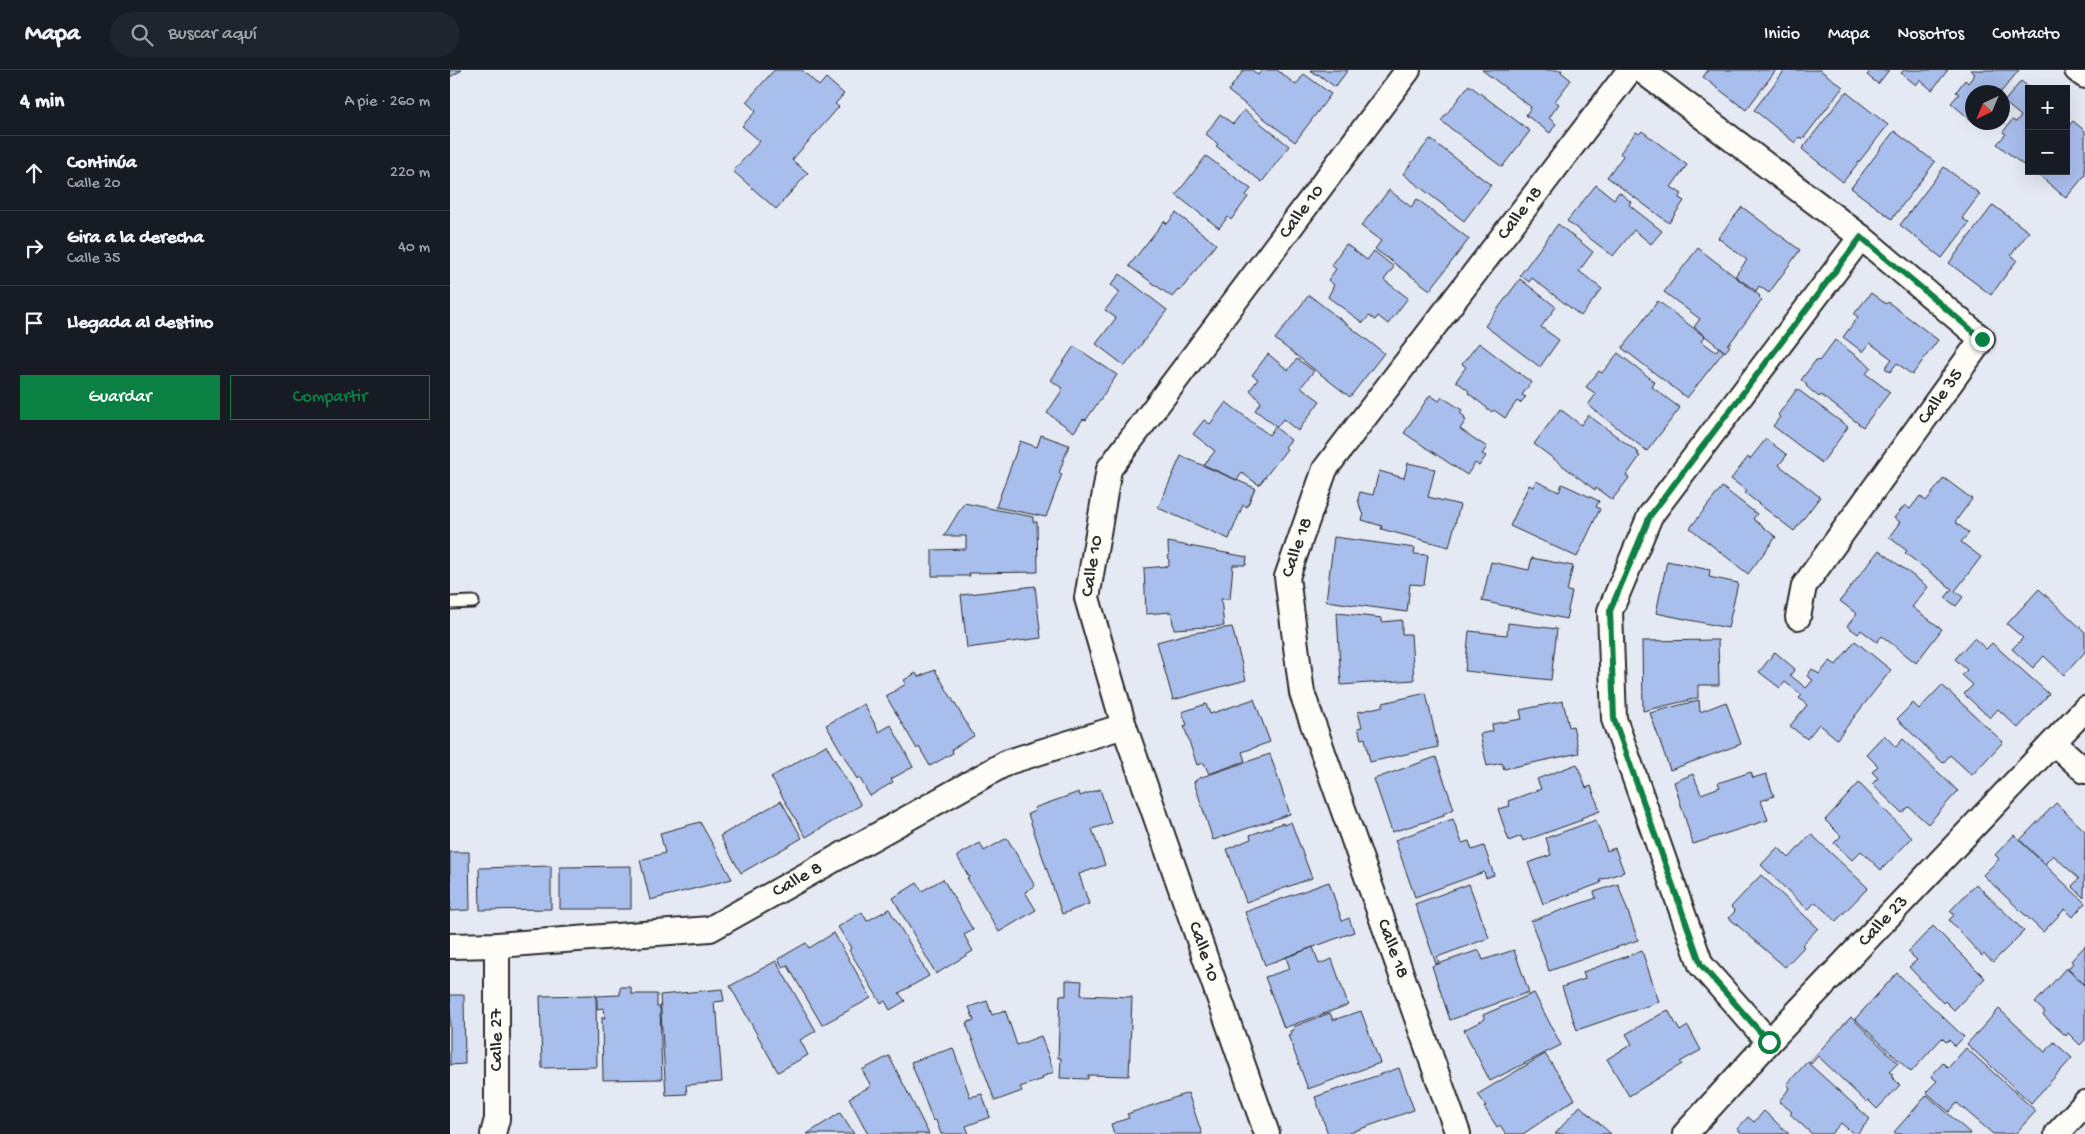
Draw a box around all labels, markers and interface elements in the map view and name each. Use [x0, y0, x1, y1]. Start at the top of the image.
search box [110, 12, 460, 57]
text: Mapa [25, 20, 80, 49]
icon: search [128, 21, 156, 49]
text: Buscar aquí [168, 23, 257, 46]
text: Inicio [1764, 24, 1800, 45]
text: Mapa [1828, 24, 1869, 45]
text: Nosotros [1897, 24, 1964, 45]
text: Contacto [1992, 24, 2060, 45]
north arrow [1965, 85, 2010, 130]
map controls [2025, 85, 2070, 175]
button: + [2025, 85, 2070, 130]
text: 4 min [20, 90, 64, 115]
text: A pie · 260 m [344, 93, 430, 112]
button: − [2025, 130, 2070, 175]
text: Continúa [67, 152, 137, 175]
icon: ahead [20, 159, 48, 187]
text: 220 m [390, 164, 430, 183]
text: Calle 20 [67, 175, 121, 194]
street label: Calle 10 [1274, 180, 1330, 243]
street label: Calle 18 [1493, 182, 1548, 245]
text: Gira a la derecha [67, 227, 204, 250]
icon: right [20, 234, 48, 262]
text: 40 m [398, 239, 430, 258]
text: Calle 35 [67, 250, 120, 269]
icon: arrive [20, 309, 48, 337]
text: Llegada al destino [67, 312, 213, 335]
route end [1971, 328, 1994, 351]
street label: Calle 35 [1913, 365, 1969, 429]
button: Guardar [20, 375, 220, 420]
button: Compartir [230, 375, 430, 420]
street label: Calle 18 [1276, 515, 1318, 580]
street label: Calle 10 [1076, 533, 1109, 599]
street label: Calle 8 [768, 857, 827, 903]
street label: Calle 23 [1854, 891, 1914, 952]
street label: Calle 18 [1371, 916, 1413, 982]
street label: Calle 10 [1182, 919, 1224, 985]
street label: Calle 27 [486, 1008, 509, 1071]
route start [1758, 1031, 1781, 1054]

